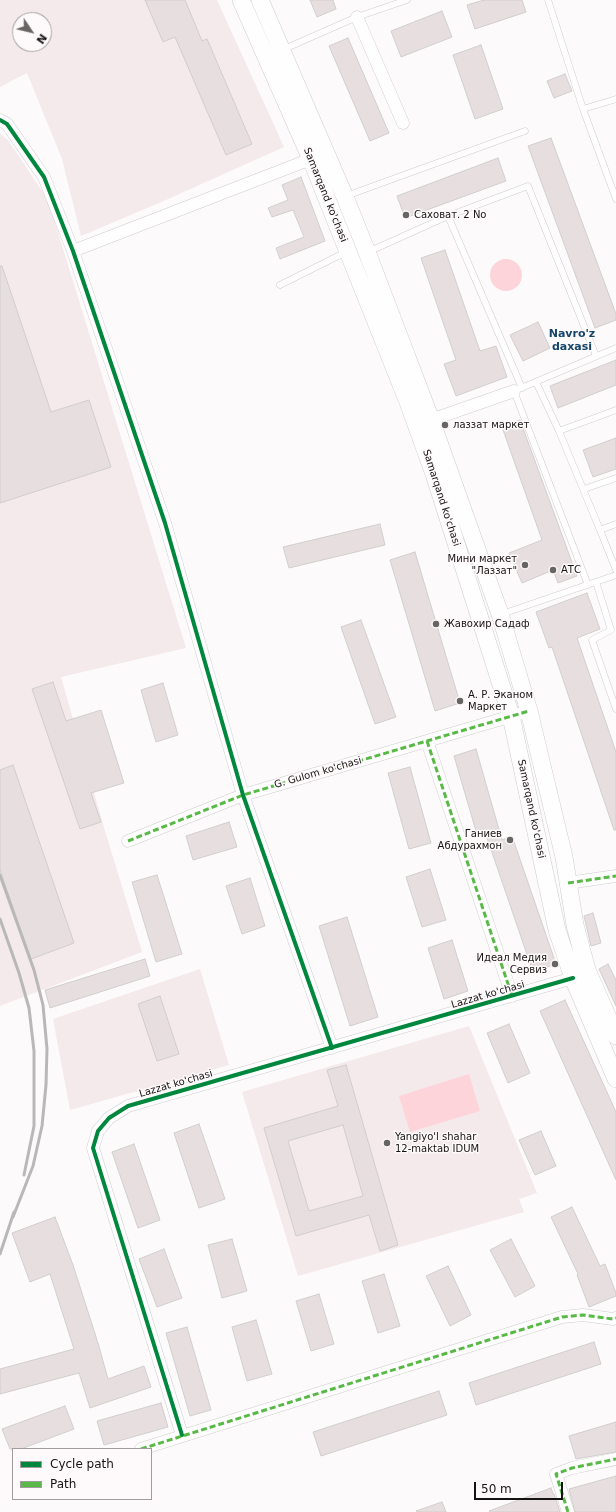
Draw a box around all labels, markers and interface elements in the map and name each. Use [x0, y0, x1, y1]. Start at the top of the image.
north arrow [12, 12, 52, 52]
text: N [33, 31, 49, 46]
street label: Samarqand ko'chasi [301, 146, 349, 244]
place label: Саховат. 2 No [414, 209, 486, 221]
marker: Саховат. 2 No [401, 210, 411, 220]
district label: Navro'z daxasi [549, 327, 595, 353]
place label: лаззат маркет [453, 419, 529, 431]
marker: лаззат маркет [440, 420, 450, 430]
street label: Samarqand ko'chasi [420, 448, 462, 548]
place label: Мини маркет "Лаззат" [448, 553, 517, 576]
marker: Мини маркет "Лаззат" [520, 560, 530, 570]
place label: АТС [561, 564, 581, 576]
marker: АТС [548, 565, 558, 575]
place label: Жавохир Садаф [444, 618, 530, 630]
marker: Жавохир Садаф [431, 619, 441, 629]
place label: А. Р. Эканом Маркет [468, 689, 533, 712]
marker: А. Р. Эканом Маркет [455, 696, 465, 706]
street label: G. Gulom ko'chasi [273, 755, 363, 791]
street label: Samarqand ko'chasi [515, 758, 547, 860]
place label: Ганиев Абдурахмон [438, 828, 502, 852]
marker: Ганиев Абдурахмон [505, 835, 515, 845]
place label: Идеал Медия Сервиз [477, 952, 547, 976]
marker: Идеал Медия Сервиз [550, 959, 560, 969]
street label: Lazzat ko'chasi [450, 979, 526, 1011]
street label: Lazzat ko'chasi [138, 1068, 214, 1100]
place label: Yangiyo'l shahar 12-maktab IDUM [395, 1131, 479, 1154]
marker: Yangiyo'l shahar 12-maktab IDUM [382, 1138, 392, 1148]
legend [12, 1448, 152, 1500]
text: Cycle path [50, 1457, 114, 1471]
scale bar [476, 1474, 565, 1500]
text: Path [50, 1477, 76, 1491]
text: 50 m [481, 1482, 512, 1496]

